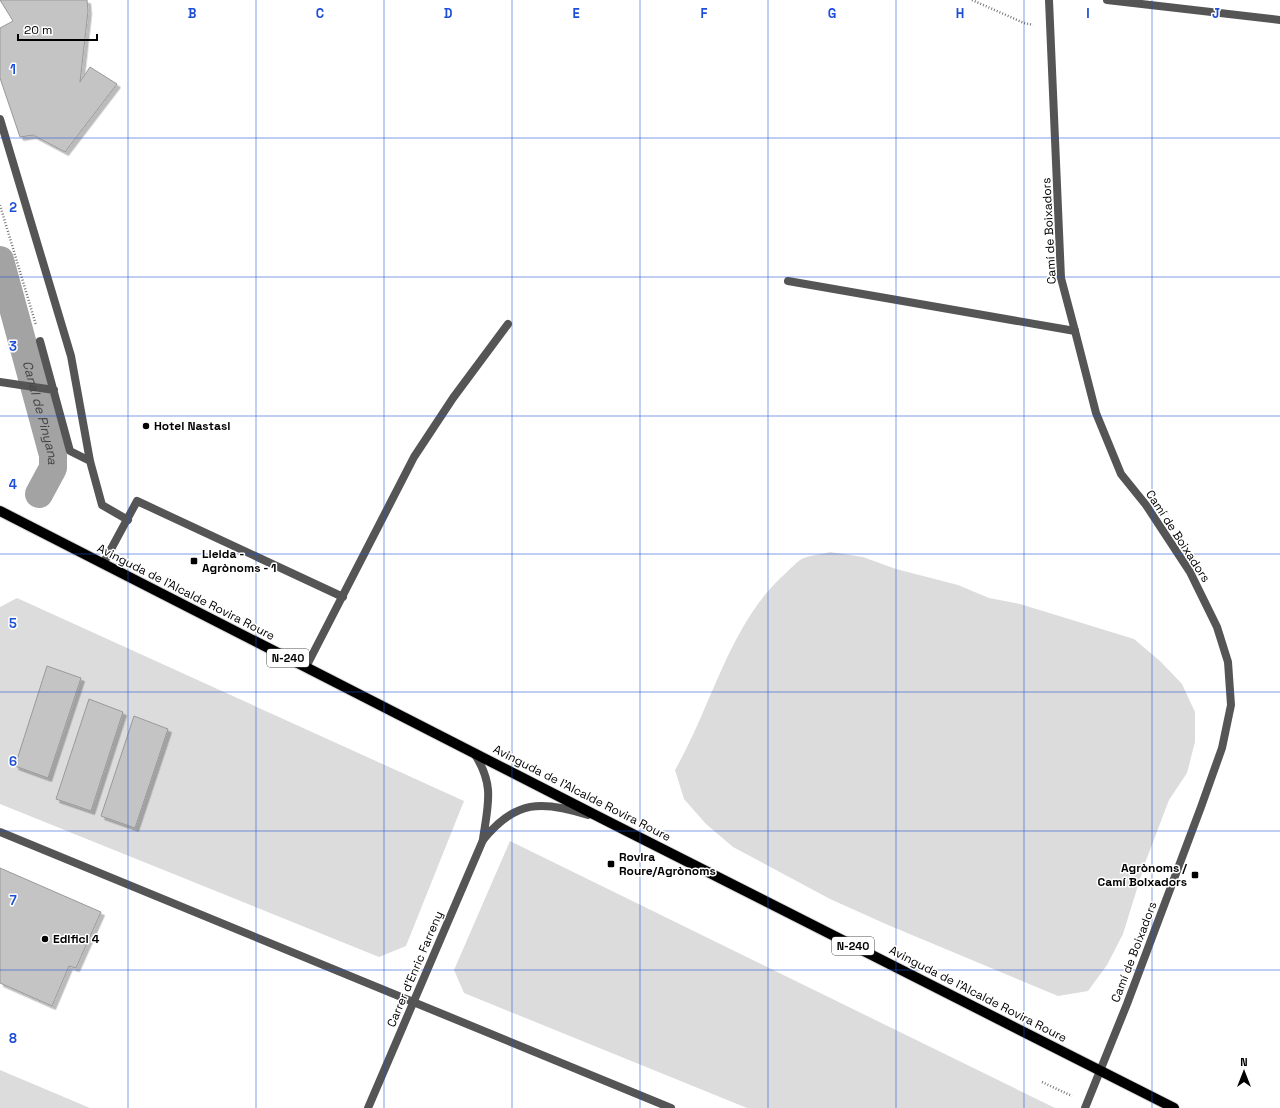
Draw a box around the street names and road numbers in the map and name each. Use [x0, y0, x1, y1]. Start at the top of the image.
street label: Camí de Boixadors [1038, 177, 1060, 285]
street label: Camí de Boixadors [1142, 487, 1214, 585]
street label: Avinguda de l'Alcalde Rovira Roure [94, 540, 278, 644]
road number: N-240 [267, 649, 309, 667]
street label: Avinguda de l'Alcalde Rovira Roure [490, 741, 674, 845]
street label: Camí de Boixadors [1107, 899, 1161, 1005]
street label: Carrer d'Enric Farreny [383, 909, 447, 1029]
road number: N-240 [832, 937, 874, 955]
street label: Avinguda de l'Alcalde Rovira Roure [886, 942, 1070, 1046]

